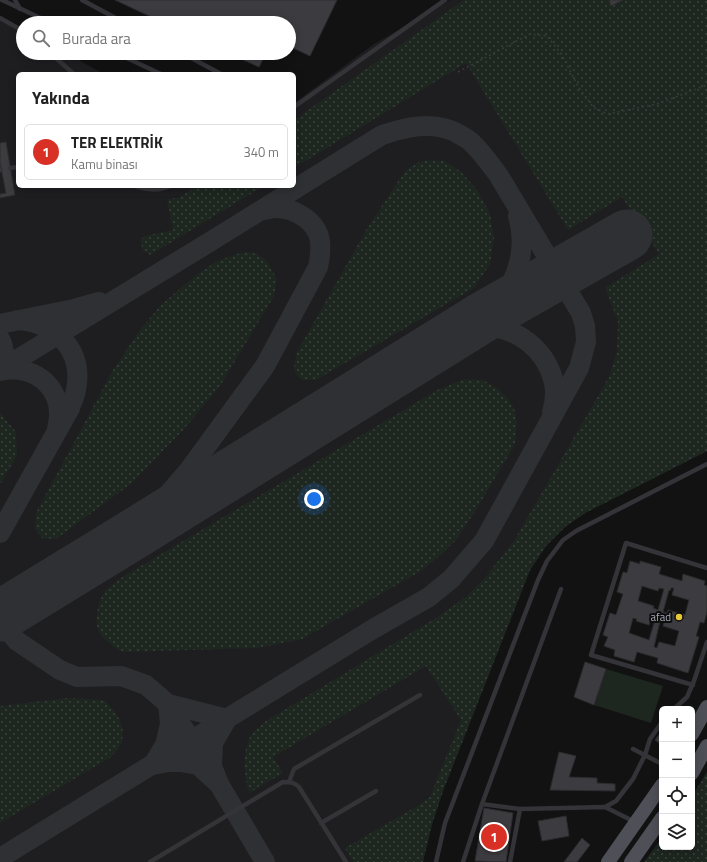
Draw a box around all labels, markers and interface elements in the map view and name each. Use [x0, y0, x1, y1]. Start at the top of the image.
search box [16, 16, 296, 60]
icon: search [30, 27, 52, 49]
text: Burada ara [62, 27, 131, 50]
text: Yakında [32, 85, 90, 111]
text: TER ELEKTRİK [71, 131, 163, 154]
text: 1 [42, 142, 50, 162]
text: 340 m [243, 142, 279, 162]
text: Kamu binası [71, 154, 138, 174]
your location [304, 489, 324, 509]
place label: afad [651, 609, 671, 625]
marker: afad [674, 612, 684, 622]
map controls [659, 706, 695, 850]
button: + [659, 706, 695, 742]
button: − [659, 742, 695, 778]
button: locate [659, 778, 695, 814]
button: layers [659, 814, 695, 850]
pin: 1 [481, 822, 507, 852]

